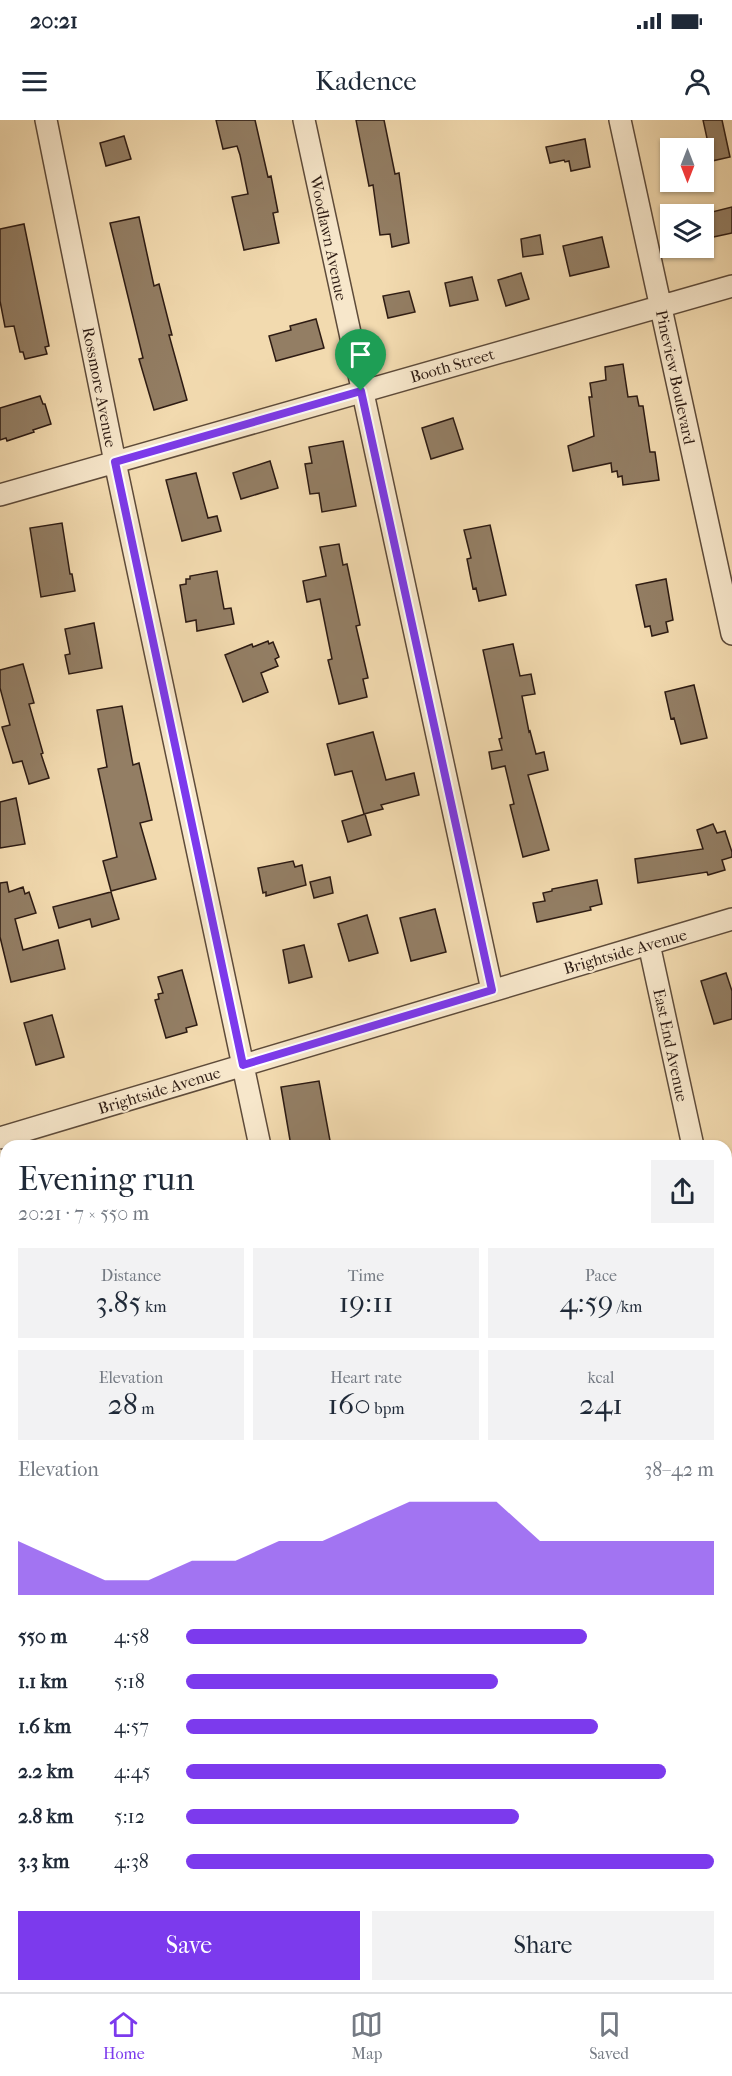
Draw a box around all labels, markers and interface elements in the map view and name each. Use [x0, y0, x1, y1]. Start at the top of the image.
text: 20:21 [30, 8, 78, 34]
icon: menu [18, 65, 51, 98]
text: Kadence [315, 65, 417, 97]
icon: person [681, 65, 714, 98]
north arrow [660, 138, 714, 192]
map controls [660, 138, 714, 258]
street label: Woodlawn Avenue [306, 173, 351, 302]
button: layers [660, 204, 714, 258]
street label: Pineview Boulevard [652, 308, 699, 446]
street label: Rossmore Avenue [79, 325, 121, 449]
pin [335, 329, 386, 391]
icon: arrive [344, 338, 377, 371]
street label: Booth Street [408, 344, 497, 387]
street label: Brightside Avenue [561, 925, 689, 978]
street label: East End Avenue [649, 987, 692, 1103]
street label: Brightside Avenue [96, 1063, 223, 1118]
text: Evening run [18, 1160, 195, 1199]
button: share [651, 1160, 714, 1223]
text: 20:21 · 7 × 550 m [18, 1202, 149, 1225]
text: Distance [101, 1266, 161, 1285]
text: Time [348, 1266, 384, 1285]
text: Pace [585, 1266, 617, 1285]
text: 3.85 [95, 1285, 142, 1320]
text: 19:11 [338, 1285, 394, 1320]
text: 4:59 [560, 1285, 613, 1320]
text: km [142, 1297, 167, 1316]
text: /km [613, 1297, 642, 1316]
text: Elevation [99, 1368, 163, 1387]
text: Heart rate [330, 1368, 402, 1387]
text: kcal [588, 1368, 614, 1387]
text: 28 [107, 1387, 138, 1422]
text: 160 [327, 1387, 371, 1422]
text: 241 [579, 1387, 623, 1422]
text: m [138, 1399, 155, 1418]
text: bpm [371, 1399, 405, 1418]
text: Elevation [18, 1458, 99, 1481]
text: 38–42 m [644, 1458, 714, 1481]
text: 550 m [18, 1625, 67, 1648]
text: 4:58 [114, 1625, 149, 1648]
text: 1.1 km [18, 1670, 67, 1693]
text: 5:18 [114, 1670, 145, 1693]
text: 1.6 km [18, 1715, 71, 1738]
text: 4:57 [114, 1715, 149, 1738]
text: 2.2 km [18, 1760, 74, 1783]
text: 4:45 [114, 1760, 151, 1783]
text: 2.8 km [18, 1805, 73, 1828]
text: 5:12 [114, 1805, 145, 1828]
text: 3.3 km [18, 1850, 69, 1873]
text: 4:38 [114, 1850, 149, 1873]
button: Save [18, 1911, 360, 1980]
button: Share [372, 1911, 714, 1980]
tab: Home [103, 2008, 145, 2063]
tab: Map [350, 2008, 383, 2063]
tab: Saved [589, 2008, 629, 2063]

